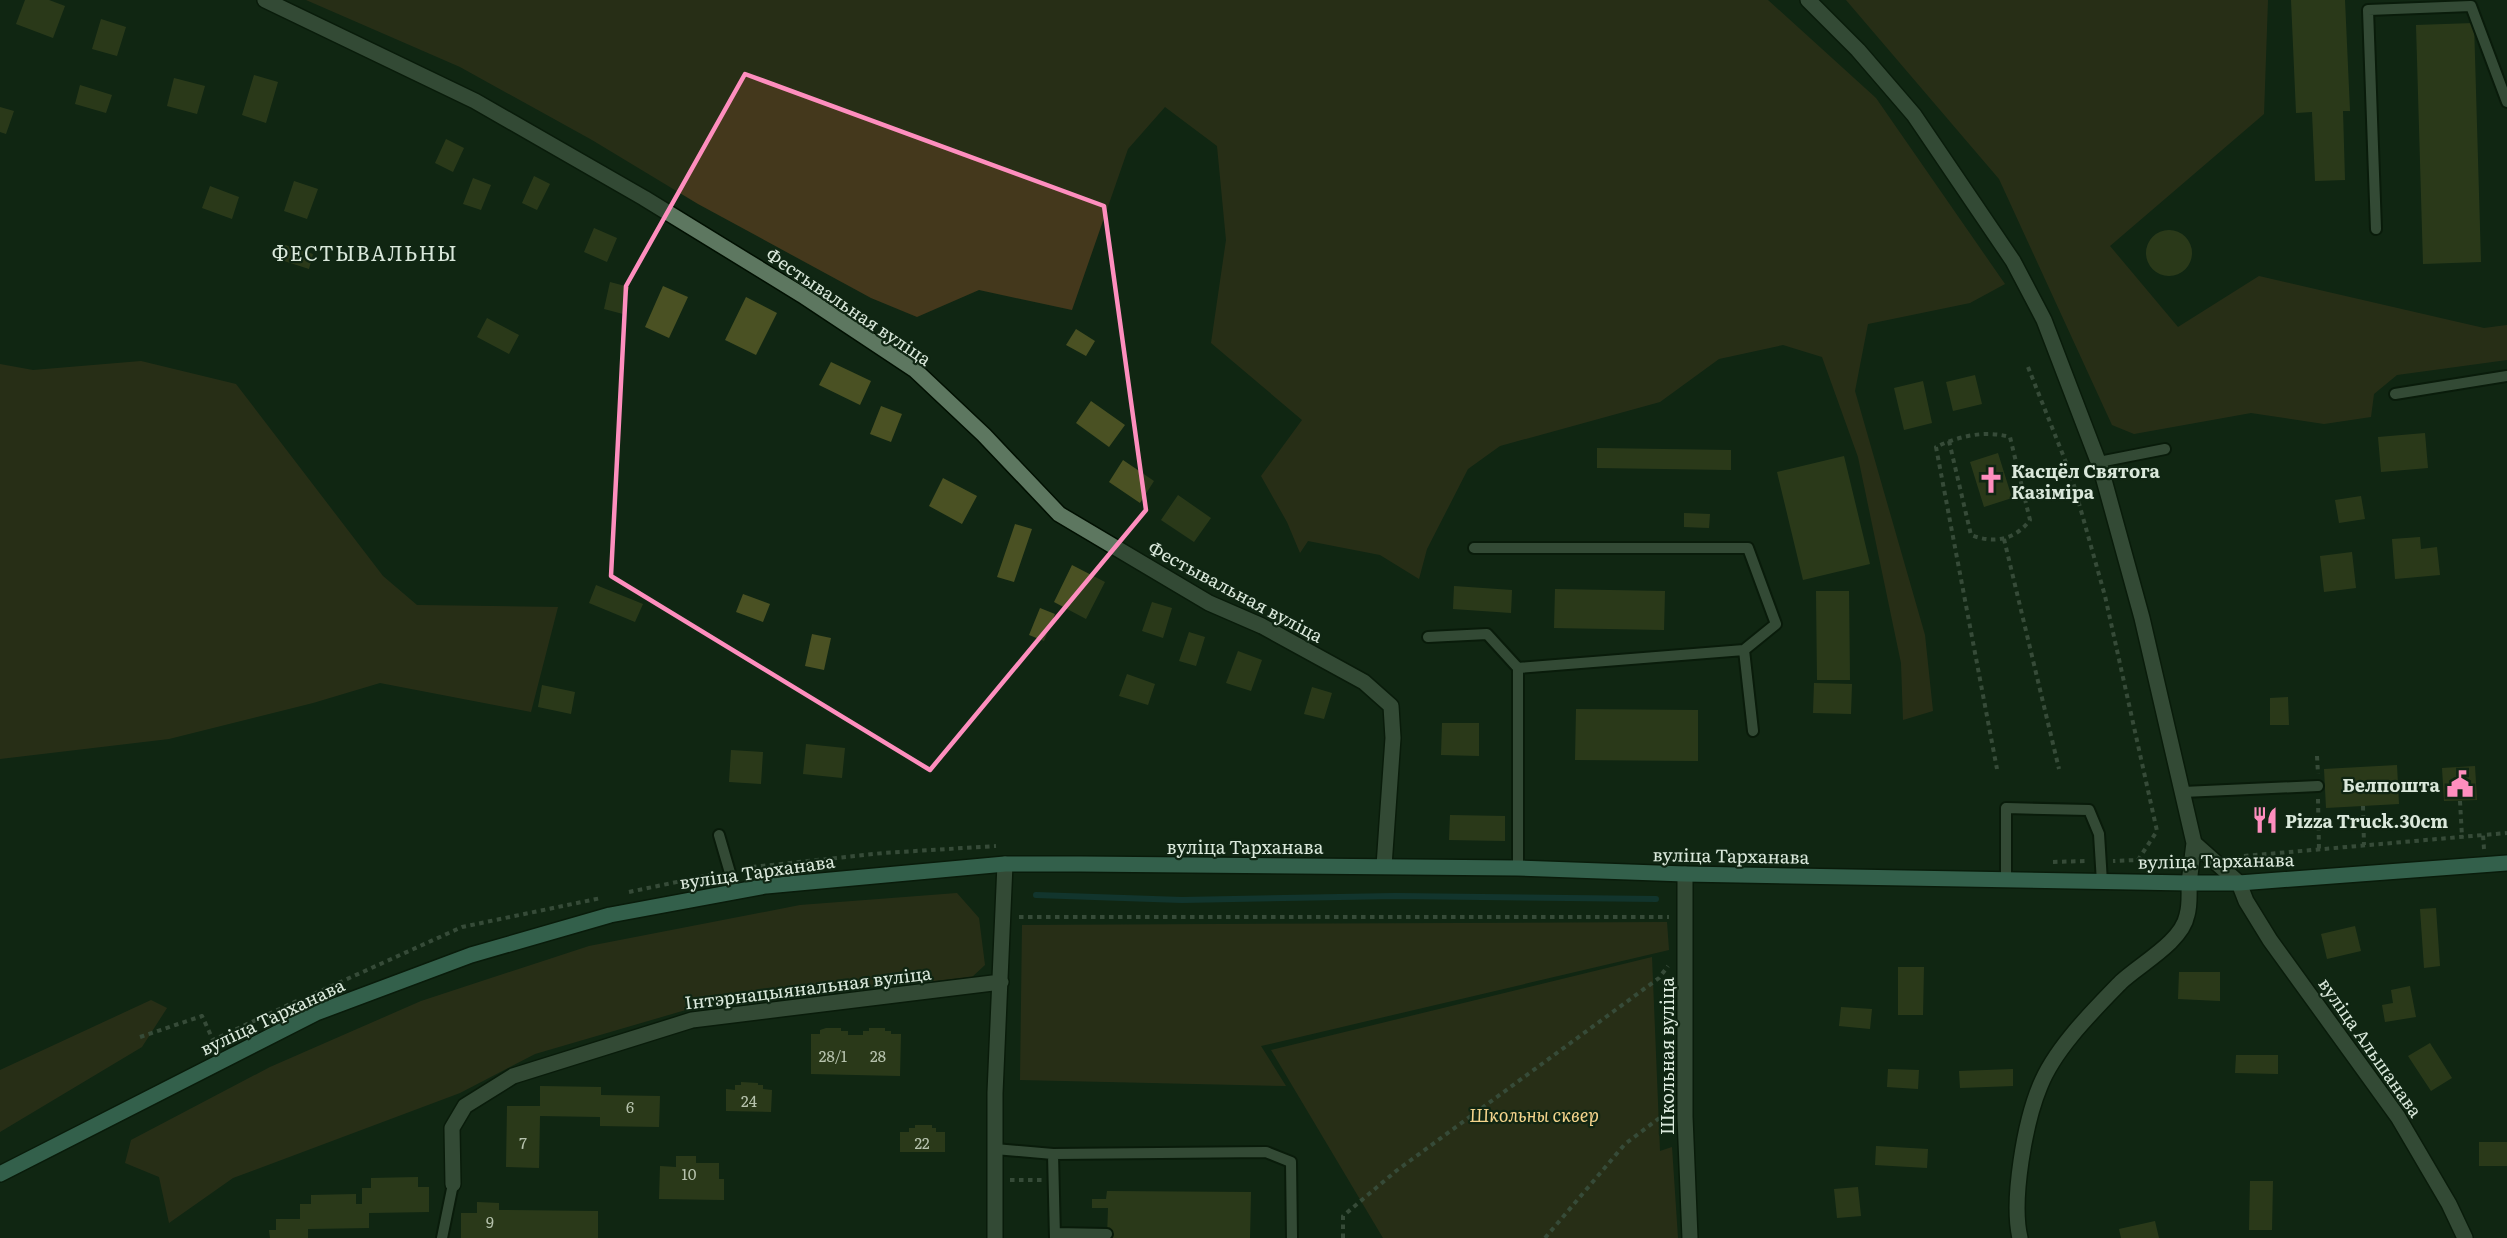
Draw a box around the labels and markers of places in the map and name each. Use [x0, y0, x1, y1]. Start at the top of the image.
place label: Касцёл Святога Казіміра [2011, 457, 2161, 505]
church icon: Касцёл Святога Казіміра [1976, 465, 2006, 495]
public building icon: Белпошта [2445, 769, 2475, 799]
place label: Белпошта [2342, 771, 2441, 798]
restaurant icon: Pizza Truck.30cm [2250, 805, 2280, 835]
place label: Pizza Truck.30cm [2285, 807, 2448, 834]

